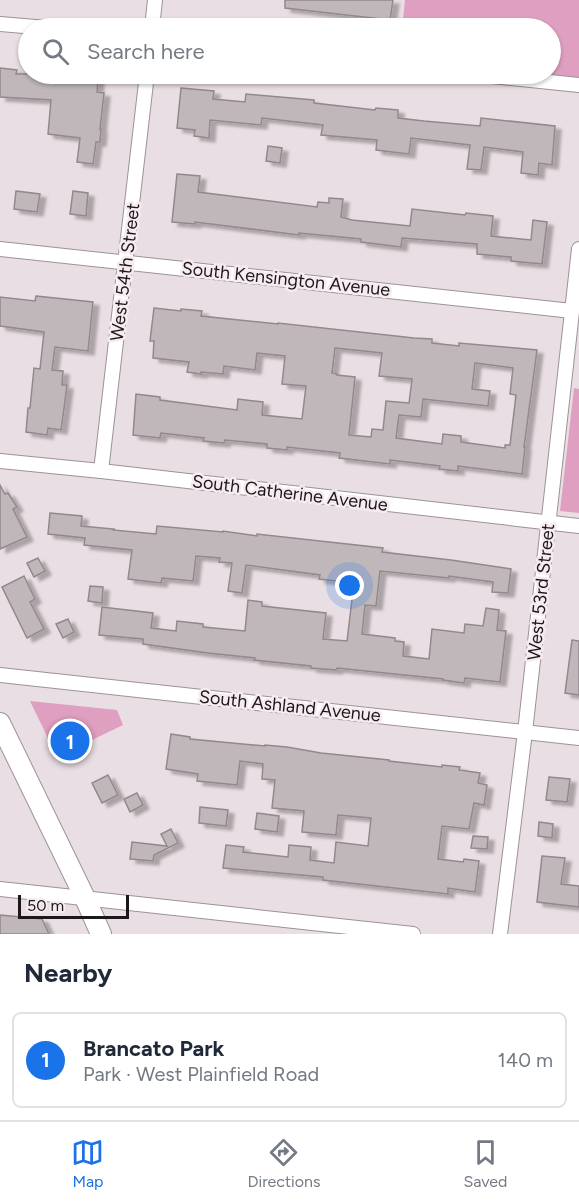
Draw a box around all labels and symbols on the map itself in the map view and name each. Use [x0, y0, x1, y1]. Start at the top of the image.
street label: West 54th Street [106, 201, 144, 342]
street label: South Kensington Avenue [181, 257, 391, 301]
street label: South Catherine Avenue [191, 470, 389, 516]
street label: West 53rd Street [523, 522, 559, 662]
your location [335, 571, 364, 600]
street label: South Ashland Avenue [198, 686, 382, 726]
pin: 1 [50, 718, 90, 764]
scale bar [18, 892, 129, 920]

